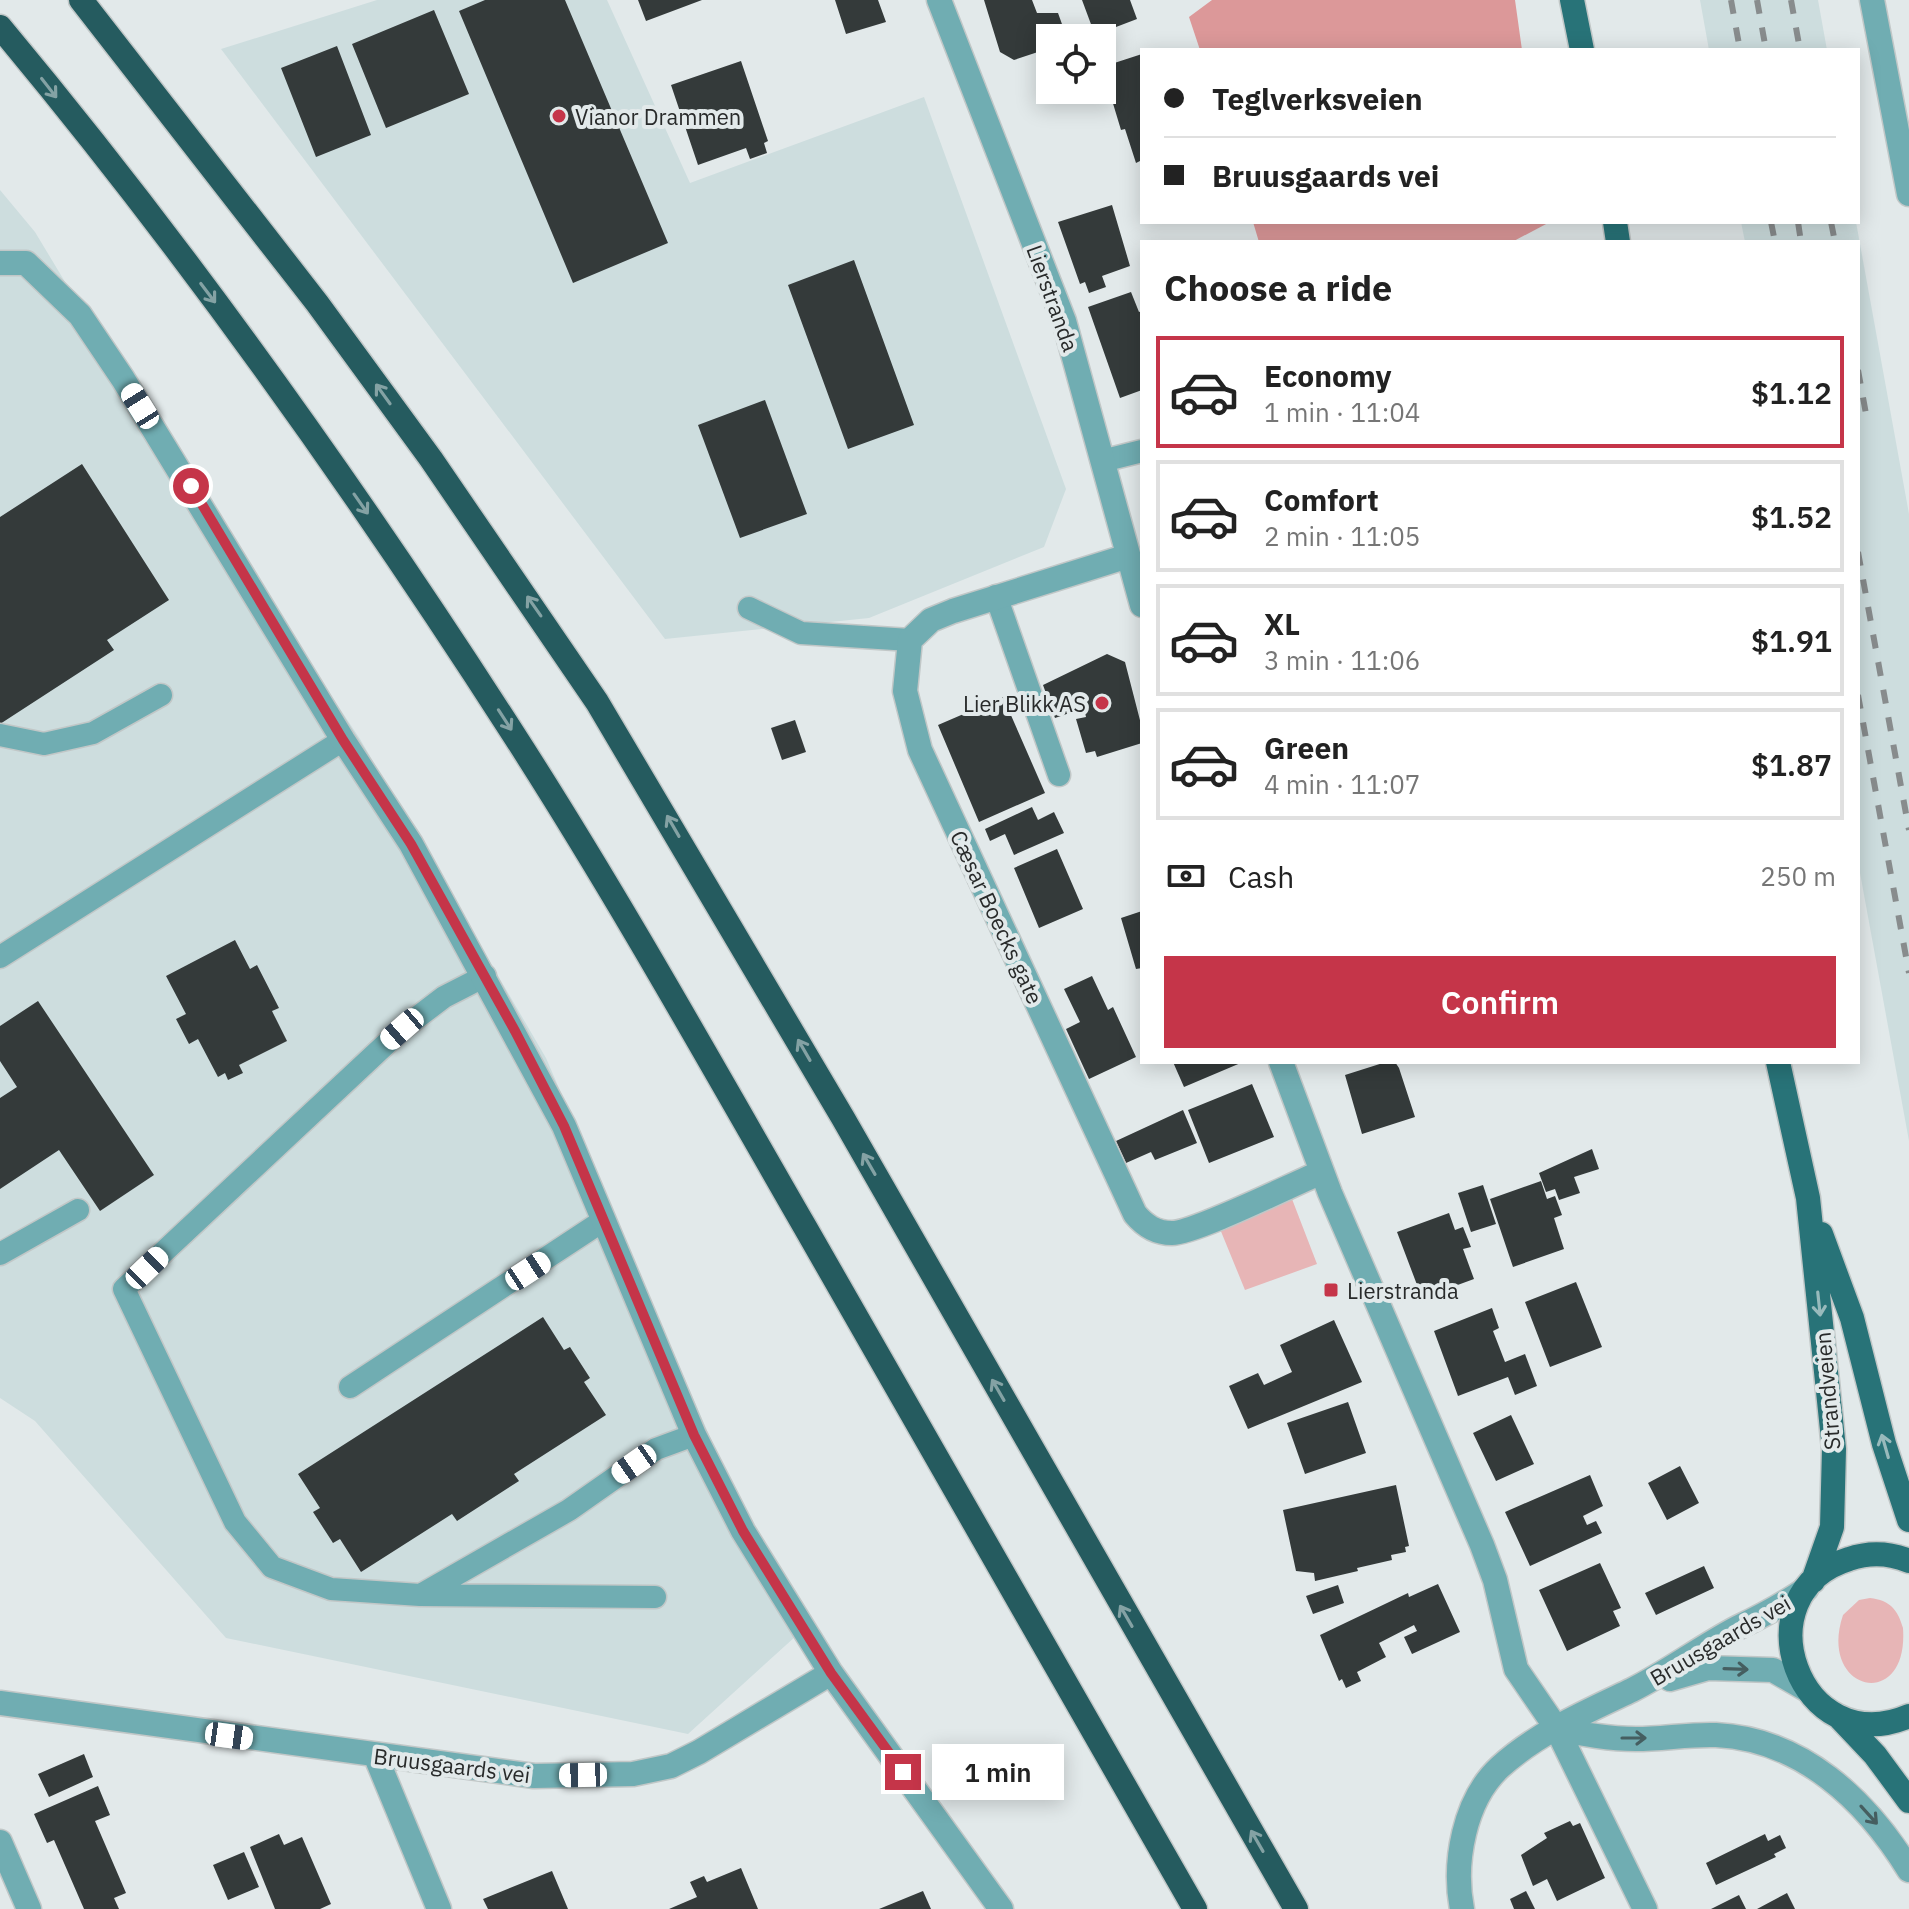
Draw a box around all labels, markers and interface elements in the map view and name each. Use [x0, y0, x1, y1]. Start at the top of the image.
map controls [1036, 24, 1116, 104]
button: locate [1036, 24, 1116, 104]
one-way arrow [40, 77, 58, 98]
text: Teglverksveien [1212, 79, 1423, 118]
place label: Vianor Drammen [575, 102, 741, 131]
marker: Vianor Drammen [550, 107, 568, 125]
text: Bruusgaards vei [1212, 156, 1439, 195]
street label: Lierstranda [1020, 241, 1086, 356]
text: Choose a ride [1164, 264, 1392, 311]
one-way arrow [200, 282, 217, 303]
icon: car [1168, 356, 1240, 428]
text: Economy [1264, 356, 1392, 395]
text: $1.12 [1751, 373, 1832, 412]
car [117, 379, 163, 433]
one-way arrow [375, 384, 392, 406]
text: 1 min · 11:04 [1264, 395, 1420, 429]
route start [173, 468, 209, 504]
icon: car [1168, 480, 1240, 552]
text: Comfort [1264, 480, 1379, 519]
one-way arrow [353, 492, 369, 514]
text: $1.52 [1751, 497, 1832, 536]
text: 2 min · 11:05 [1264, 519, 1420, 553]
one-way arrow [525, 596, 542, 618]
icon: car [1168, 604, 1240, 676]
text: XL [1264, 604, 1300, 643]
text: $1.91 [1751, 621, 1832, 660]
text: 3 min · 11:06 [1264, 643, 1420, 677]
place label: Lier Blikk AS [963, 689, 1086, 718]
marker: Lier Blikk AS [1093, 694, 1111, 712]
one-way arrow [497, 708, 513, 731]
icon: car [1168, 728, 1240, 800]
text: Green [1264, 728, 1349, 767]
text: $1.87 [1751, 745, 1832, 784]
text: 4 min · 11:07 [1264, 767, 1420, 801]
one-way arrow [665, 815, 681, 838]
street label: Cæsar Boecks gate [944, 825, 1050, 1009]
icon: cash [1164, 854, 1208, 898]
text: Cash [1228, 857, 1294, 896]
text: 250 m [1760, 859, 1836, 893]
button: Confirm [1164, 956, 1836, 1048]
car [376, 1004, 428, 1054]
one-way arrow [796, 1039, 811, 1063]
one-way arrow [861, 1153, 877, 1177]
car [121, 1243, 173, 1293]
car [501, 1248, 555, 1294]
place label: Lierstranda [1347, 1276, 1459, 1305]
marker: Lierstranda [1322, 1281, 1340, 1299]
one-way arrow [1812, 1290, 1827, 1317]
street label: Strandveien [1807, 1331, 1847, 1451]
one-way arrow [990, 1379, 1005, 1403]
one-way arrow [1877, 1434, 1892, 1460]
car [607, 1440, 661, 1488]
street label: Bruusgaards vei [1644, 1588, 1796, 1692]
one-way arrow [1118, 1605, 1134, 1629]
one-way arrow [1722, 1661, 1749, 1676]
car [204, 1721, 254, 1751]
one-way arrow [1620, 1730, 1647, 1746]
street label: Bruusgaards vei [372, 1741, 532, 1789]
callout: 1 min [931, 1744, 1063, 1800]
route end [885, 1754, 921, 1790]
text: 1 min [964, 1755, 1032, 1789]
car [559, 1763, 607, 1787]
one-way arrow [1860, 1805, 1878, 1825]
one-way arrow [1249, 1830, 1264, 1854]

